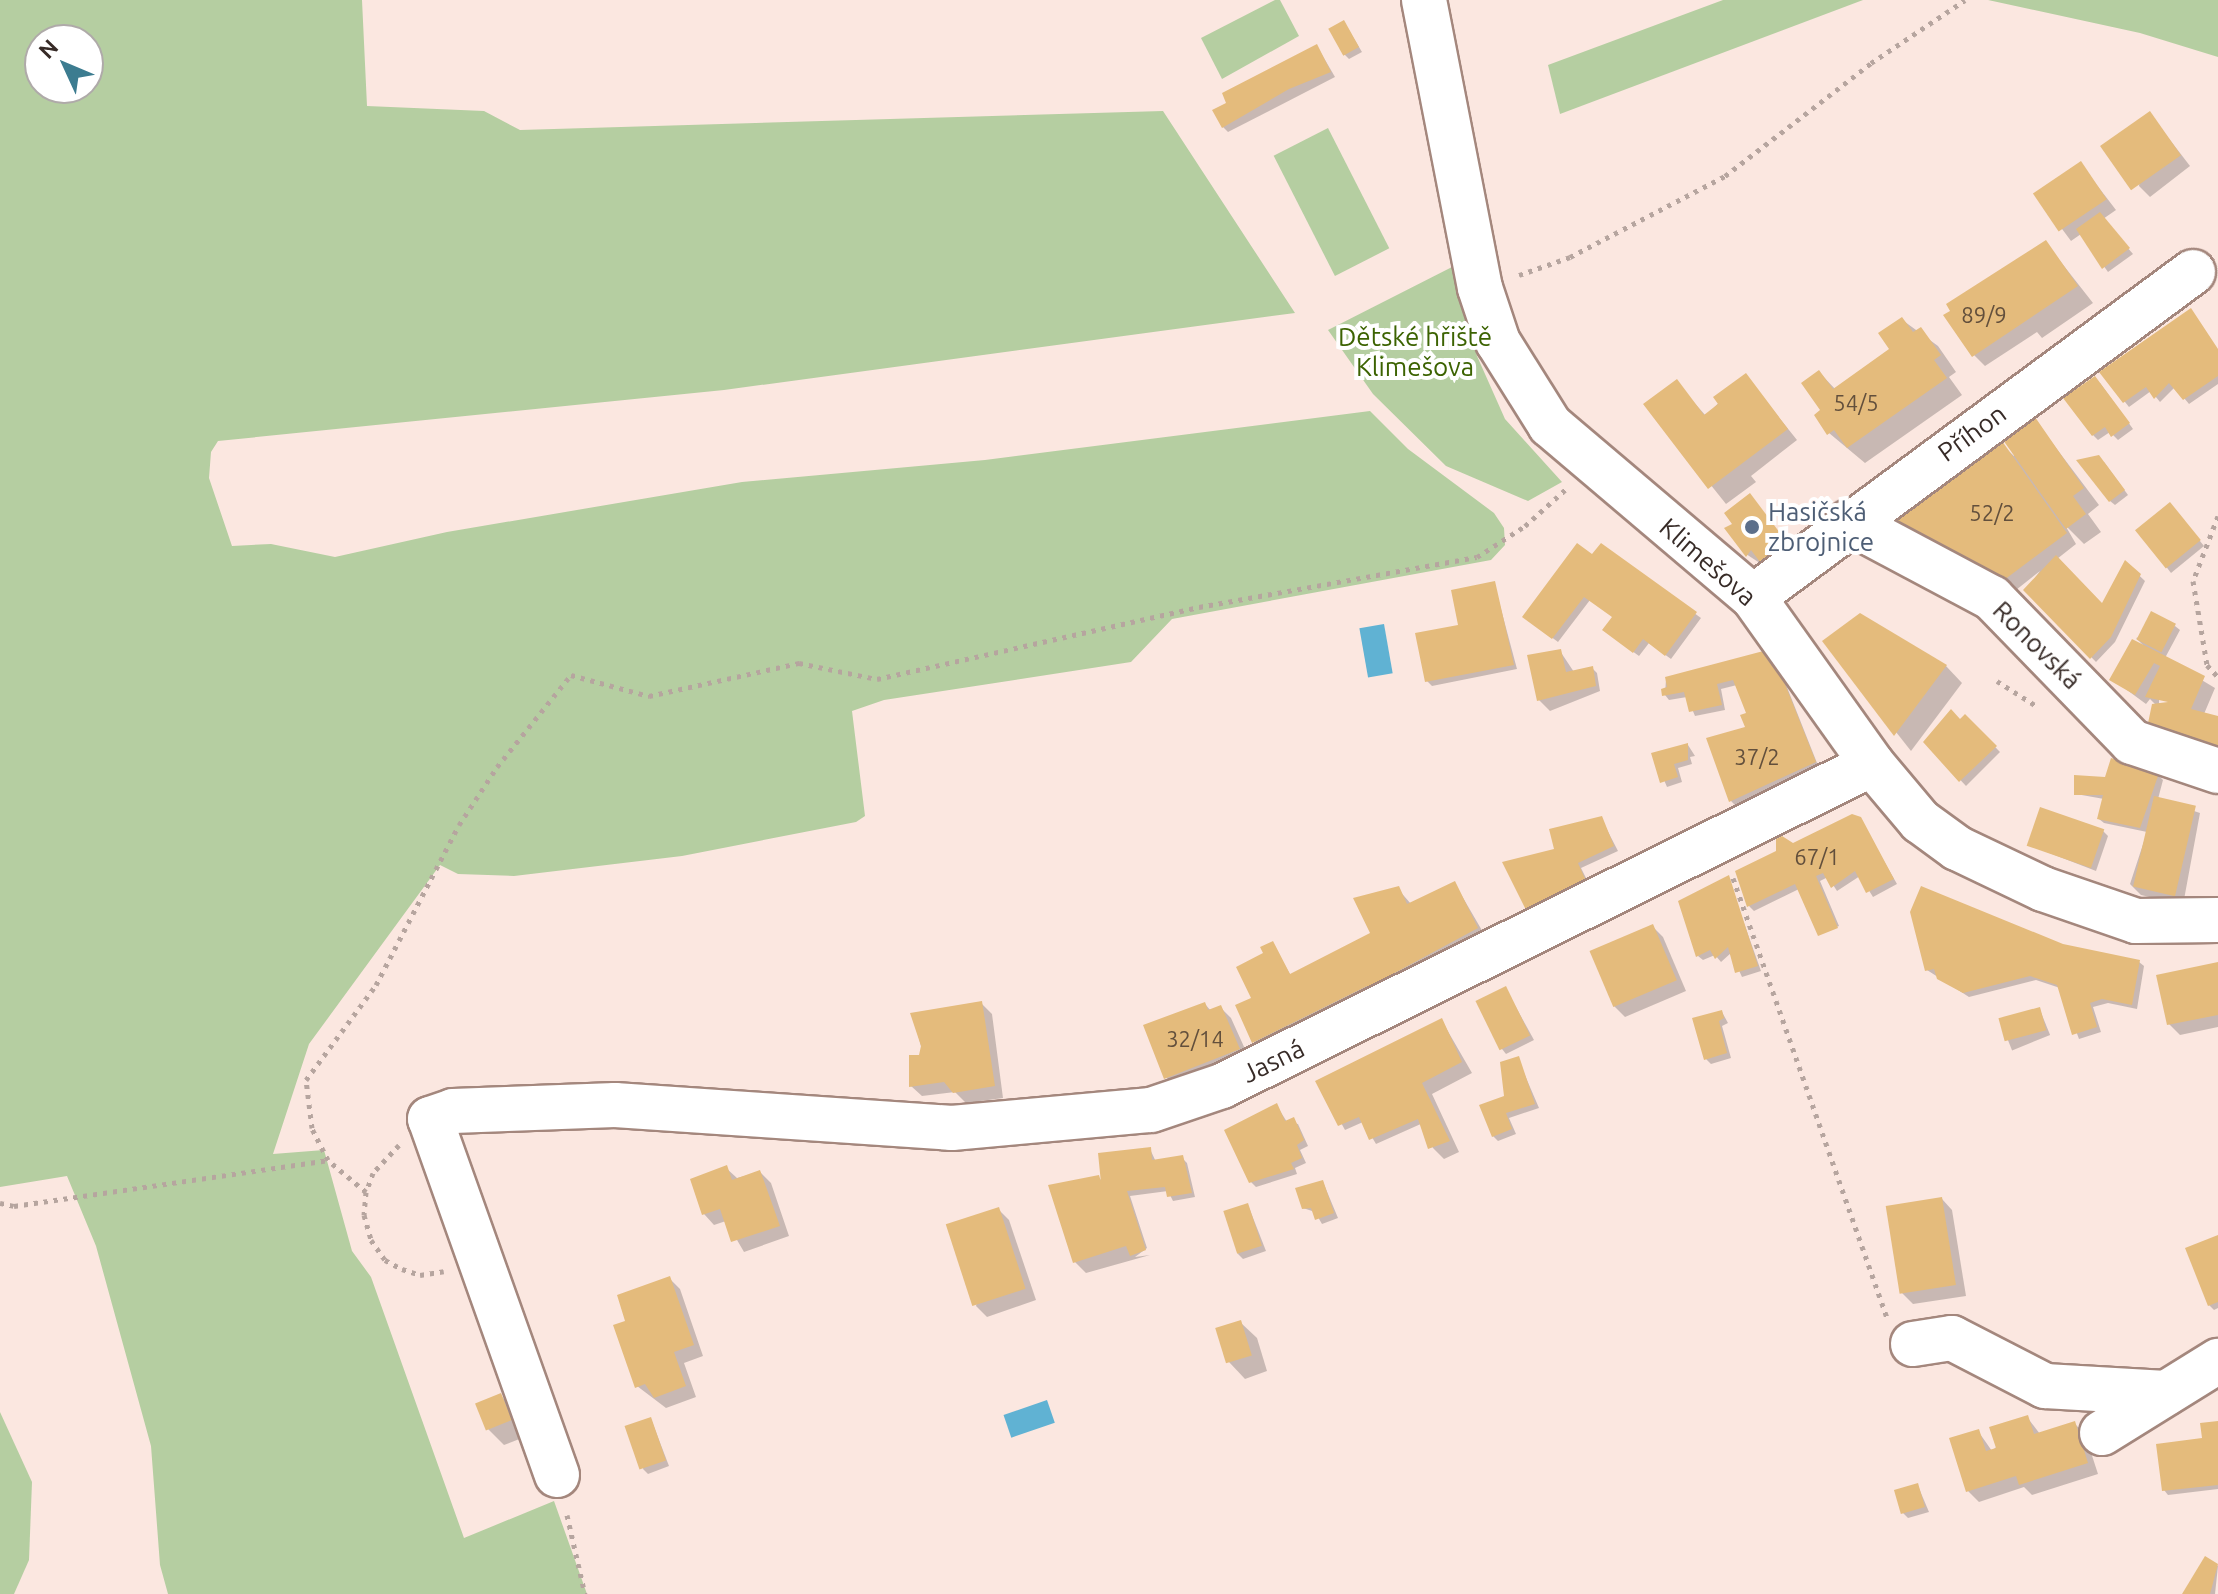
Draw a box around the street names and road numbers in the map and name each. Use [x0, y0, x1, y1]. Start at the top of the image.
street label: Příhon [1932, 398, 2012, 468]
street label: Klimešova [1653, 511, 1763, 613]
street label: Ronovská [1986, 594, 2088, 696]
street label: Jasná [1237, 1033, 1309, 1089]

